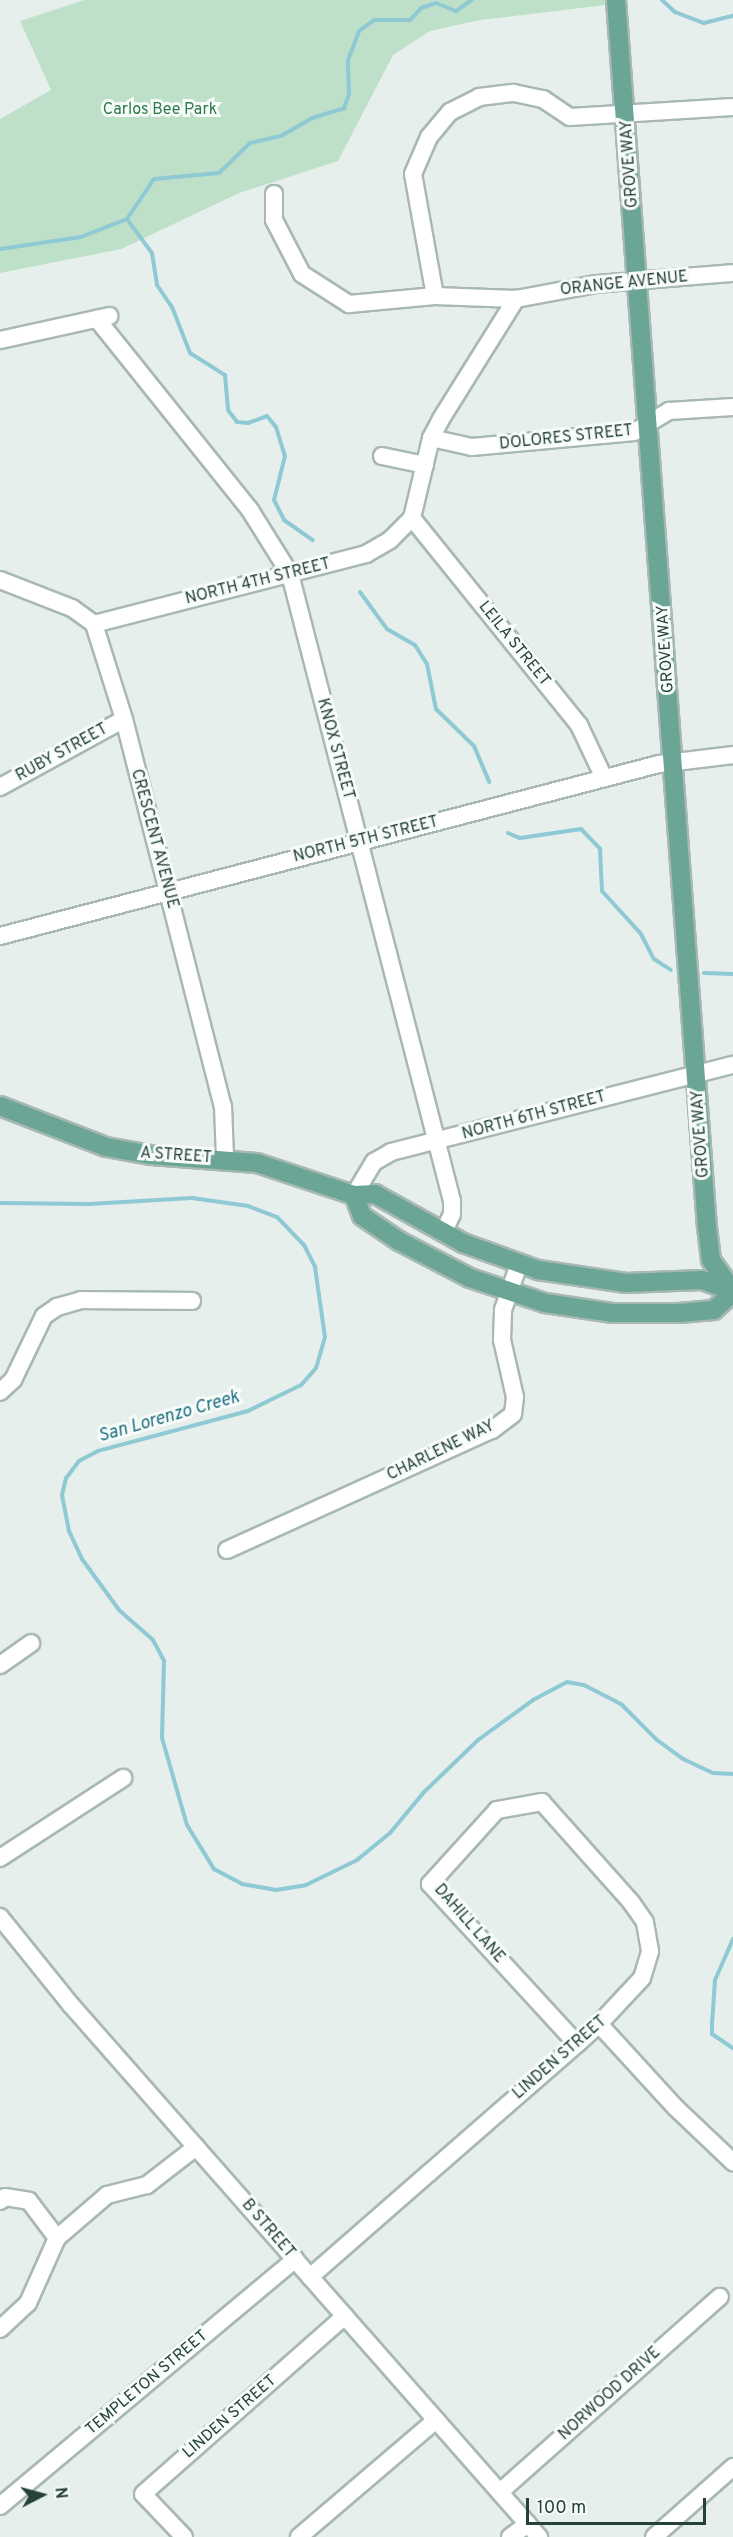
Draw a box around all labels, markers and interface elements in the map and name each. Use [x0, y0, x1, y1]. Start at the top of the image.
park label: Carlos Bee Park [103, 100, 217, 120]
street label: GROVE WAY [617, 119, 643, 209]
street label: ORANGE AVENUE [559, 268, 689, 300]
street label: DOLORES STREET [498, 421, 634, 455]
street label: NORTH 4TH STREET [184, 555, 332, 609]
street label: LEILA STREET [474, 597, 554, 691]
street label: GROVE WAY [653, 604, 679, 694]
street label: KNOX STREET [312, 696, 358, 802]
street label: RUBY STREET [12, 720, 112, 786]
street label: CRESCENT AVENUE [126, 767, 182, 911]
street label: NORTH 5TH STREET [291, 813, 441, 867]
street label: NORTH 6TH STREET [460, 1088, 608, 1144]
street label: GROVE WAY [688, 1089, 714, 1179]
street label: A STREET [139, 1144, 213, 1168]
water label: San Lorenzo Creek [96, 1388, 242, 1448]
street label: CHARLENE WAY [384, 1417, 498, 1485]
street label: DAHILL LANE [429, 1880, 509, 1968]
street label: LINDEN STREET [509, 2012, 611, 2104]
street label: B STREET [237, 2196, 299, 2262]
street label: TEMPLETON STREET [82, 2326, 212, 2440]
street label: NORWOOD DRIVE [555, 2343, 665, 2445]
street label: LINDEN STREET [179, 2371, 281, 2463]
north arrow [12, 2465, 72, 2525]
text: N [49, 2486, 70, 2500]
scale bar [529, 2486, 709, 2524]
text: 100 m [537, 2497, 586, 2520]

